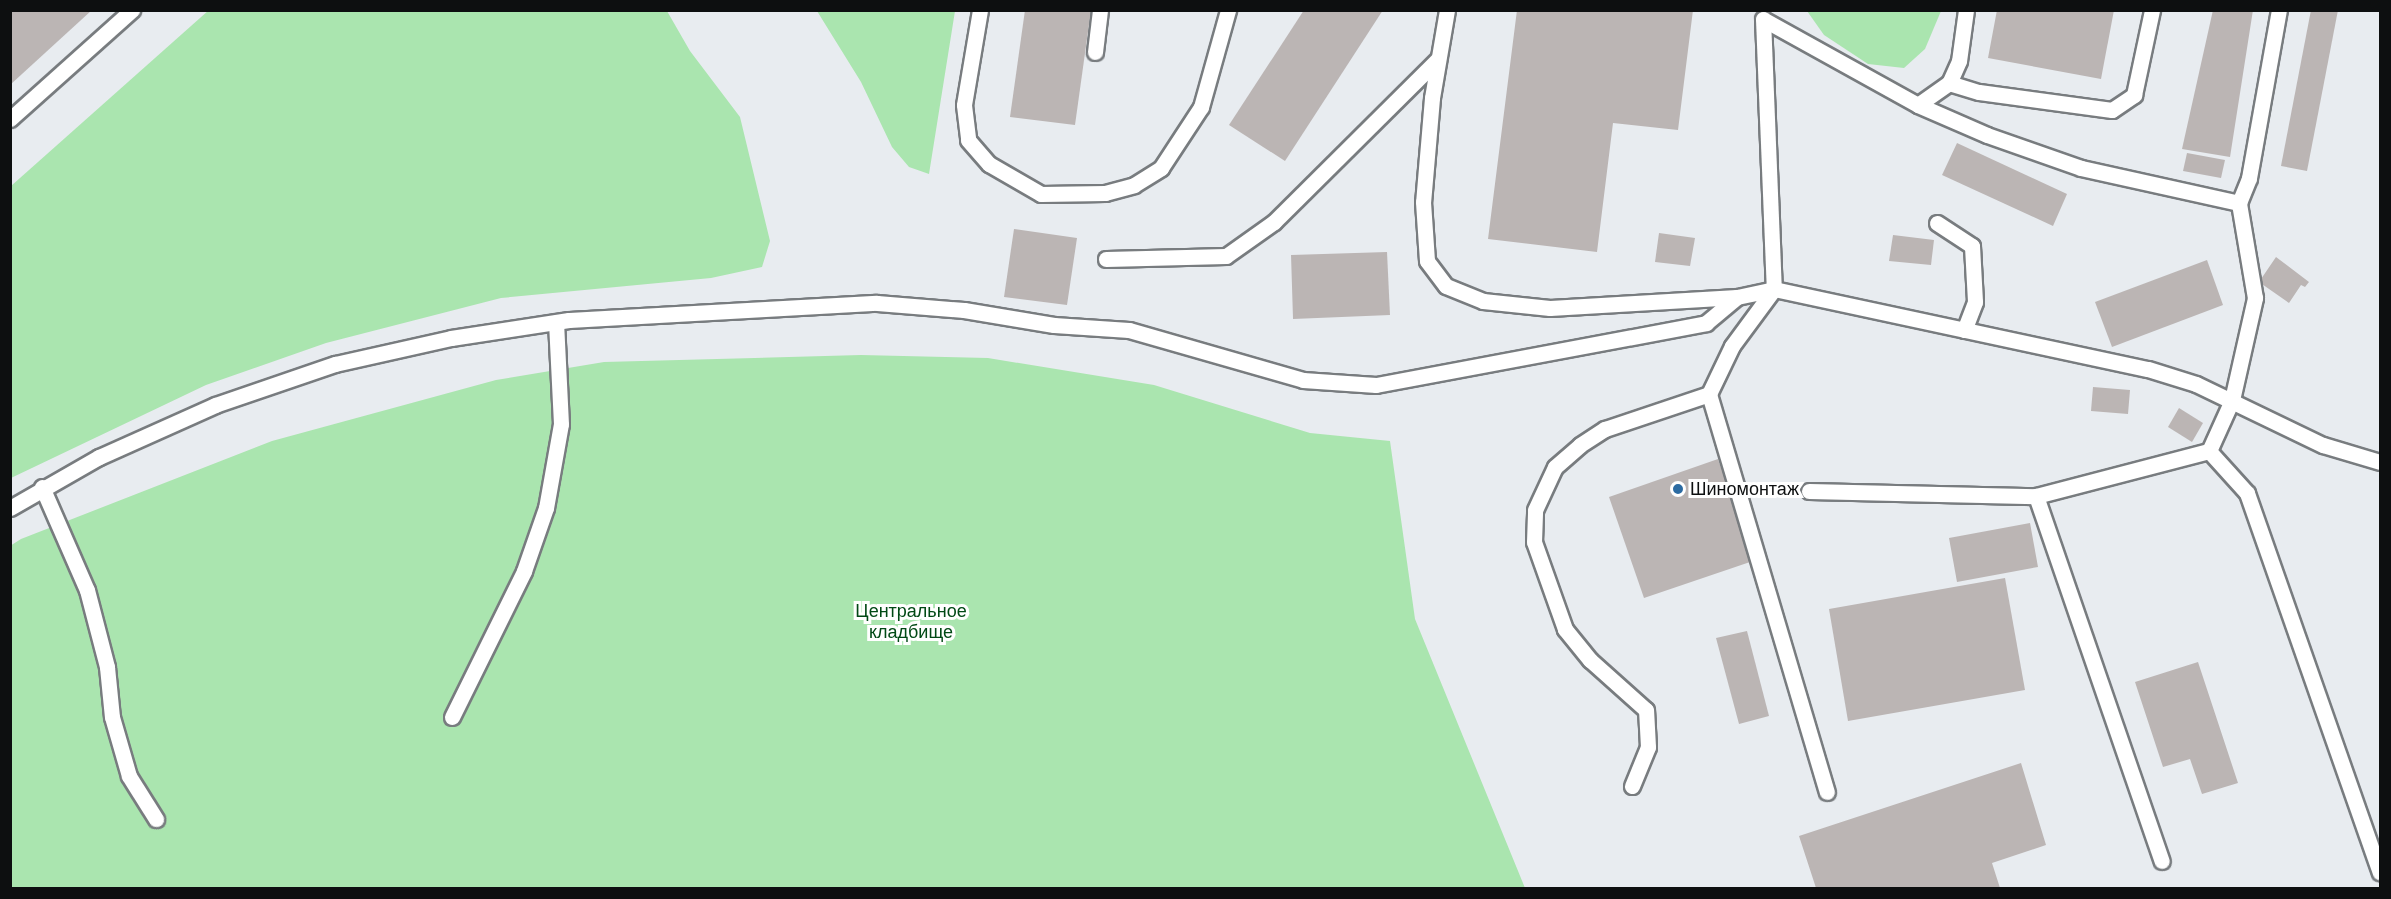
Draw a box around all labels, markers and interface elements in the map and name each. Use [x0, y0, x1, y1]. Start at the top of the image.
place label: Шиномонтаж [1690, 478, 1799, 500]
marker: Шиномонтаж [1671, 482, 1685, 496]
park label: Центральное кладбище [855, 601, 967, 644]

